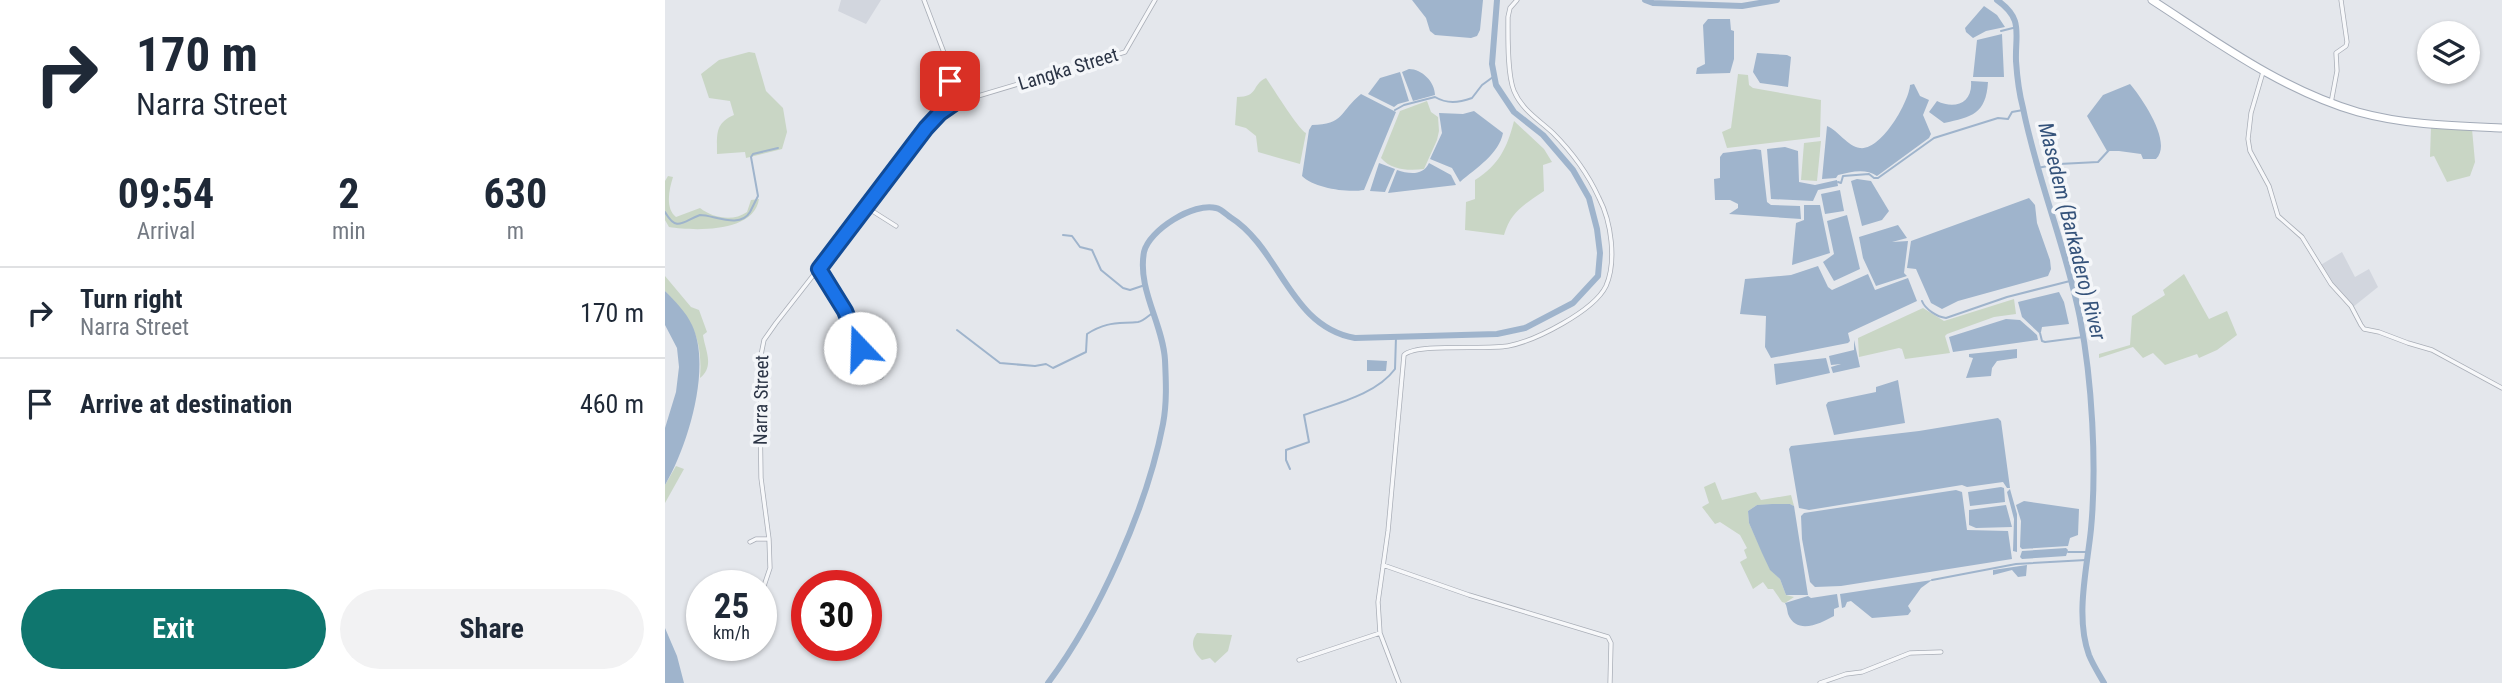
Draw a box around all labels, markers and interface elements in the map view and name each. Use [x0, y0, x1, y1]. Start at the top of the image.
map controls [2417, 21, 2480, 84]
button: layers [2417, 21, 2480, 84]
text: 170 m [136, 26, 258, 83]
icon: right [21, 28, 112, 119]
street label: Langka Street [1015, 43, 1121, 95]
pin [920, 51, 980, 111]
icon: arrive [931, 62, 969, 100]
text: Narra Street [136, 85, 288, 123]
water label: Masedem (Barkadero) River [2033, 120, 2111, 343]
text: 09:54 [118, 169, 214, 218]
text: 2 [338, 169, 359, 218]
text: 630 [483, 169, 547, 218]
text: Arrival [137, 218, 195, 245]
text: min [332, 218, 366, 245]
text: m [507, 218, 524, 245]
text: Turn right [80, 284, 182, 314]
icon: right [21, 294, 59, 332]
text: 170 m [580, 298, 644, 328]
position arrow [823, 311, 897, 385]
text: Narra Street [80, 314, 189, 341]
street label: Narra Street [749, 355, 773, 445]
icon: arrive [21, 385, 59, 423]
text: Arrive at destination [80, 389, 292, 419]
text: 460 m [580, 389, 644, 419]
speed limit sign: 30 [791, 570, 882, 661]
text: 25 [714, 586, 749, 627]
button: Exit [21, 589, 326, 669]
button: Share [340, 589, 644, 669]
text: km/h [713, 622, 750, 643]

